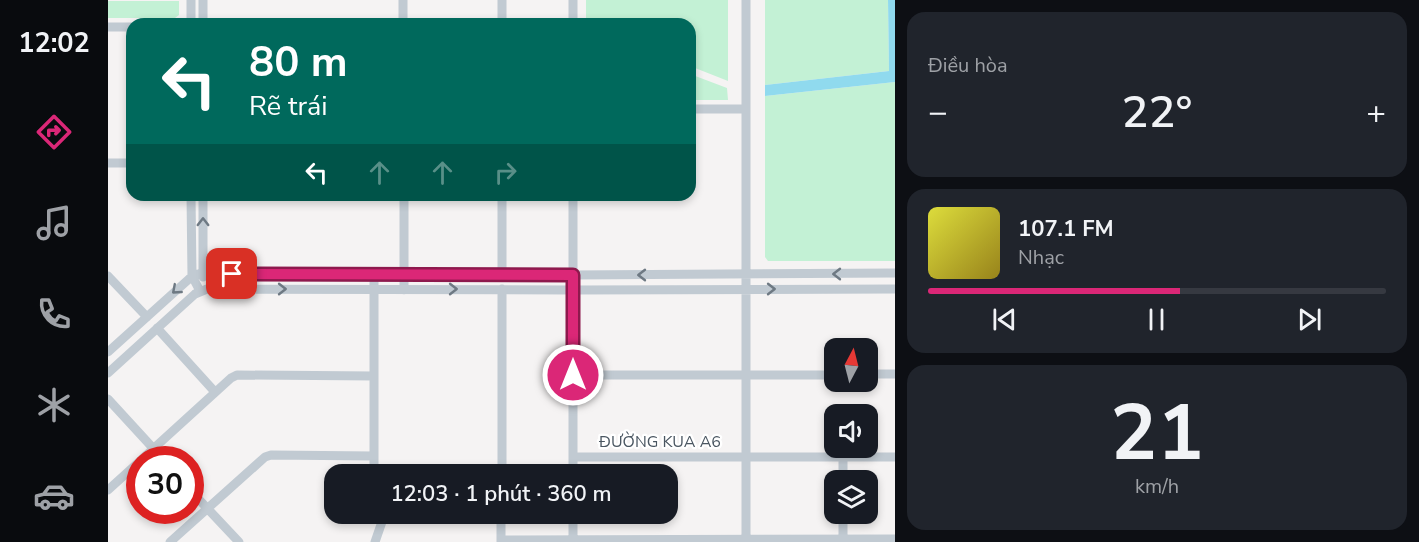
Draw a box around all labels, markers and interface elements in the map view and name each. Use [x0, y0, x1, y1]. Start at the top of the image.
text: 12:02 [18, 25, 90, 62]
text: 80 m [249, 34, 348, 91]
icon: left [150, 42, 228, 120]
text: Điều hòa [928, 52, 1008, 79]
text: 22° [1122, 82, 1192, 143]
text: Rẽ trái [249, 88, 328, 125]
text: − [928, 90, 948, 135]
text: + [1366, 90, 1386, 135]
icon: directions [33, 111, 75, 153]
icon: left [300, 156, 333, 189]
icon: ahead [363, 156, 396, 189]
icon: ahead [426, 156, 459, 189]
icon: right [489, 156, 522, 189]
icon: music [33, 202, 75, 244]
text: 107.1 FM [1018, 214, 1114, 244]
one-way arrow [197, 218, 209, 227]
text: Nhạc [1018, 244, 1064, 271]
pin [206, 248, 257, 299]
icon: arrive [215, 257, 248, 290]
one-way arrow [833, 268, 842, 280]
one-way arrow [638, 269, 647, 281]
one-way arrow [172, 283, 183, 294]
one-way arrow [277, 283, 286, 295]
one-way arrow [449, 283, 458, 295]
one-way arrow [766, 283, 775, 295]
icon: phone [33, 293, 75, 335]
icon: previous [988, 303, 1021, 336]
icon: pause [1140, 303, 1173, 336]
icon: next [1293, 303, 1326, 336]
north arrow [824, 338, 878, 392]
map controls [824, 338, 878, 524]
position arrow [541, 343, 605, 407]
text: 21 [1110, 380, 1204, 487]
icon: climate [33, 384, 75, 426]
button: sound [824, 404, 878, 458]
street label: ĐƯỜNG KUA A6 [598, 431, 721, 453]
speed limit sign: 30 [126, 446, 204, 524]
button: layers [824, 470, 878, 524]
text: km/h [1135, 473, 1179, 500]
icon: car [33, 475, 75, 517]
text: 12:03 · 1 phút · 360 m [390, 479, 612, 509]

